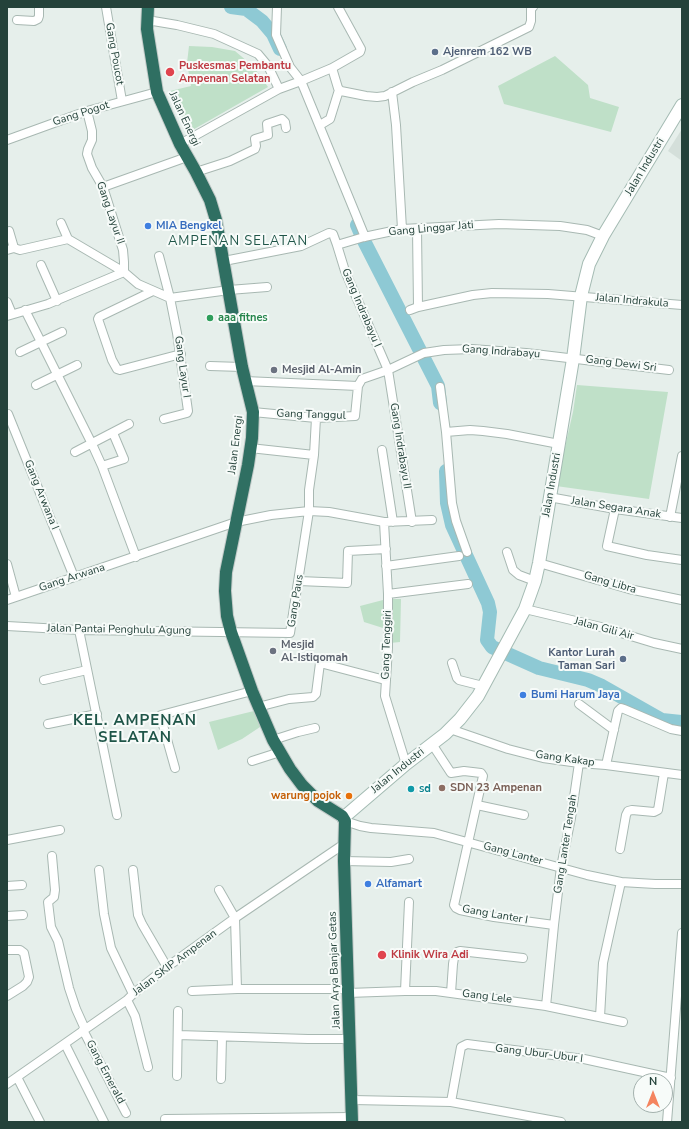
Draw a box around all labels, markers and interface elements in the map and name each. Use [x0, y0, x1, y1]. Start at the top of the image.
street label: Gang Poucot [102, 22, 126, 86]
place label: Ajenrem 162 WB [443, 45, 532, 59]
marker: Ajenrem 162 WB [430, 47, 440, 57]
place label: Puskesmas Pembantu Ampenan Selatan [179, 59, 291, 85]
marker: Puskesmas Pembantu Ampenan Selatan [164, 66, 176, 78]
street label: Jalan Energi [166, 90, 202, 148]
street label: Gang Pogot [51, 99, 111, 129]
street label: Jalan Industri [623, 136, 667, 198]
street label: Gang Layur II [93, 180, 127, 246]
place label: MIA Bengkel [156, 219, 222, 233]
street label: Gang Linggar Jati [388, 219, 474, 239]
marker: MIA Bengkel [143, 221, 153, 231]
district label: AMPENAN SELATAN [168, 234, 308, 250]
street label: Gang Indrabayu I [338, 267, 384, 349]
street label: Jalan Indrakula [595, 291, 669, 311]
place label: aaa fitnes [218, 311, 268, 325]
marker: aaa fitnes [205, 313, 215, 323]
street label: Gang Layur I [171, 335, 193, 399]
street label: Gang Indrabayu [461, 343, 541, 361]
street label: Gang Dewi Sri [585, 353, 657, 375]
place label: Mesjid Al-Amin [282, 363, 361, 377]
marker: Mesjid Al-Amin [269, 365, 279, 375]
street label: Gang Indrabayu II [387, 402, 413, 490]
street label: Gang Tanggul [276, 407, 346, 423]
street label: Jalan Energi [226, 415, 246, 475]
street label: Jalan Industri [540, 452, 564, 518]
street label: Gang Arwana I [21, 458, 61, 532]
street label: Jalan Segara Anak [570, 494, 662, 522]
street label: Gang Arwana [37, 561, 107, 595]
street label: Gang Libra [582, 569, 638, 597]
street label: Gang Paus [285, 574, 307, 628]
street label: Gang Tenggiri [379, 610, 395, 680]
street label: Jalan Gili Air [573, 615, 635, 643]
street label: Jalan Pantai Penghulu Agung [47, 622, 191, 638]
place label: Mesjid Al-Istiqomah [281, 638, 348, 664]
marker: Mesjid Al-Istiqomah [268, 646, 278, 656]
place label: Kantor Lurah Taman Sari [548, 646, 615, 672]
marker: Kantor Lurah Taman Sari [618, 654, 628, 664]
place label: Bumi Harum Jaya [531, 688, 620, 702]
marker: Bumi Harum Jaya [518, 690, 528, 700]
district label: KEL. AMPENAN SELATAN [73, 712, 197, 747]
street label: Jalan Industri [369, 745, 427, 797]
street label: Gang Kakap [535, 748, 595, 770]
place label: SDN 23 Ampenan [450, 781, 542, 795]
place label: sd [419, 782, 431, 796]
marker: SDN 23 Ampenan [437, 783, 447, 793]
marker: sd [406, 784, 416, 794]
place label: warung pojok [271, 789, 341, 803]
marker: warung pojok [344, 791, 354, 801]
street label: Gang Lanter Tengah [552, 793, 580, 895]
street label: Gang Lanter [482, 840, 544, 868]
place label: Alfamart [376, 877, 422, 891]
marker: Alfamart [363, 879, 373, 889]
street label: Gang Lanter I [461, 903, 529, 927]
street label: Jalan Arya Banjar Getas [326, 911, 344, 1029]
street label: Jalan SKIP Ampenan [130, 927, 220, 999]
place label: Klinik Wira Adi [391, 948, 469, 962]
marker: Klinik Wira Adi [376, 949, 388, 961]
street label: Gang Lele [461, 987, 513, 1007]
street label: Gang Emerald [83, 1038, 127, 1106]
street label: Gang Ubur-Ubur I [494, 1042, 584, 1066]
north arrow [633, 1073, 673, 1113]
text: N [649, 1074, 657, 1089]

